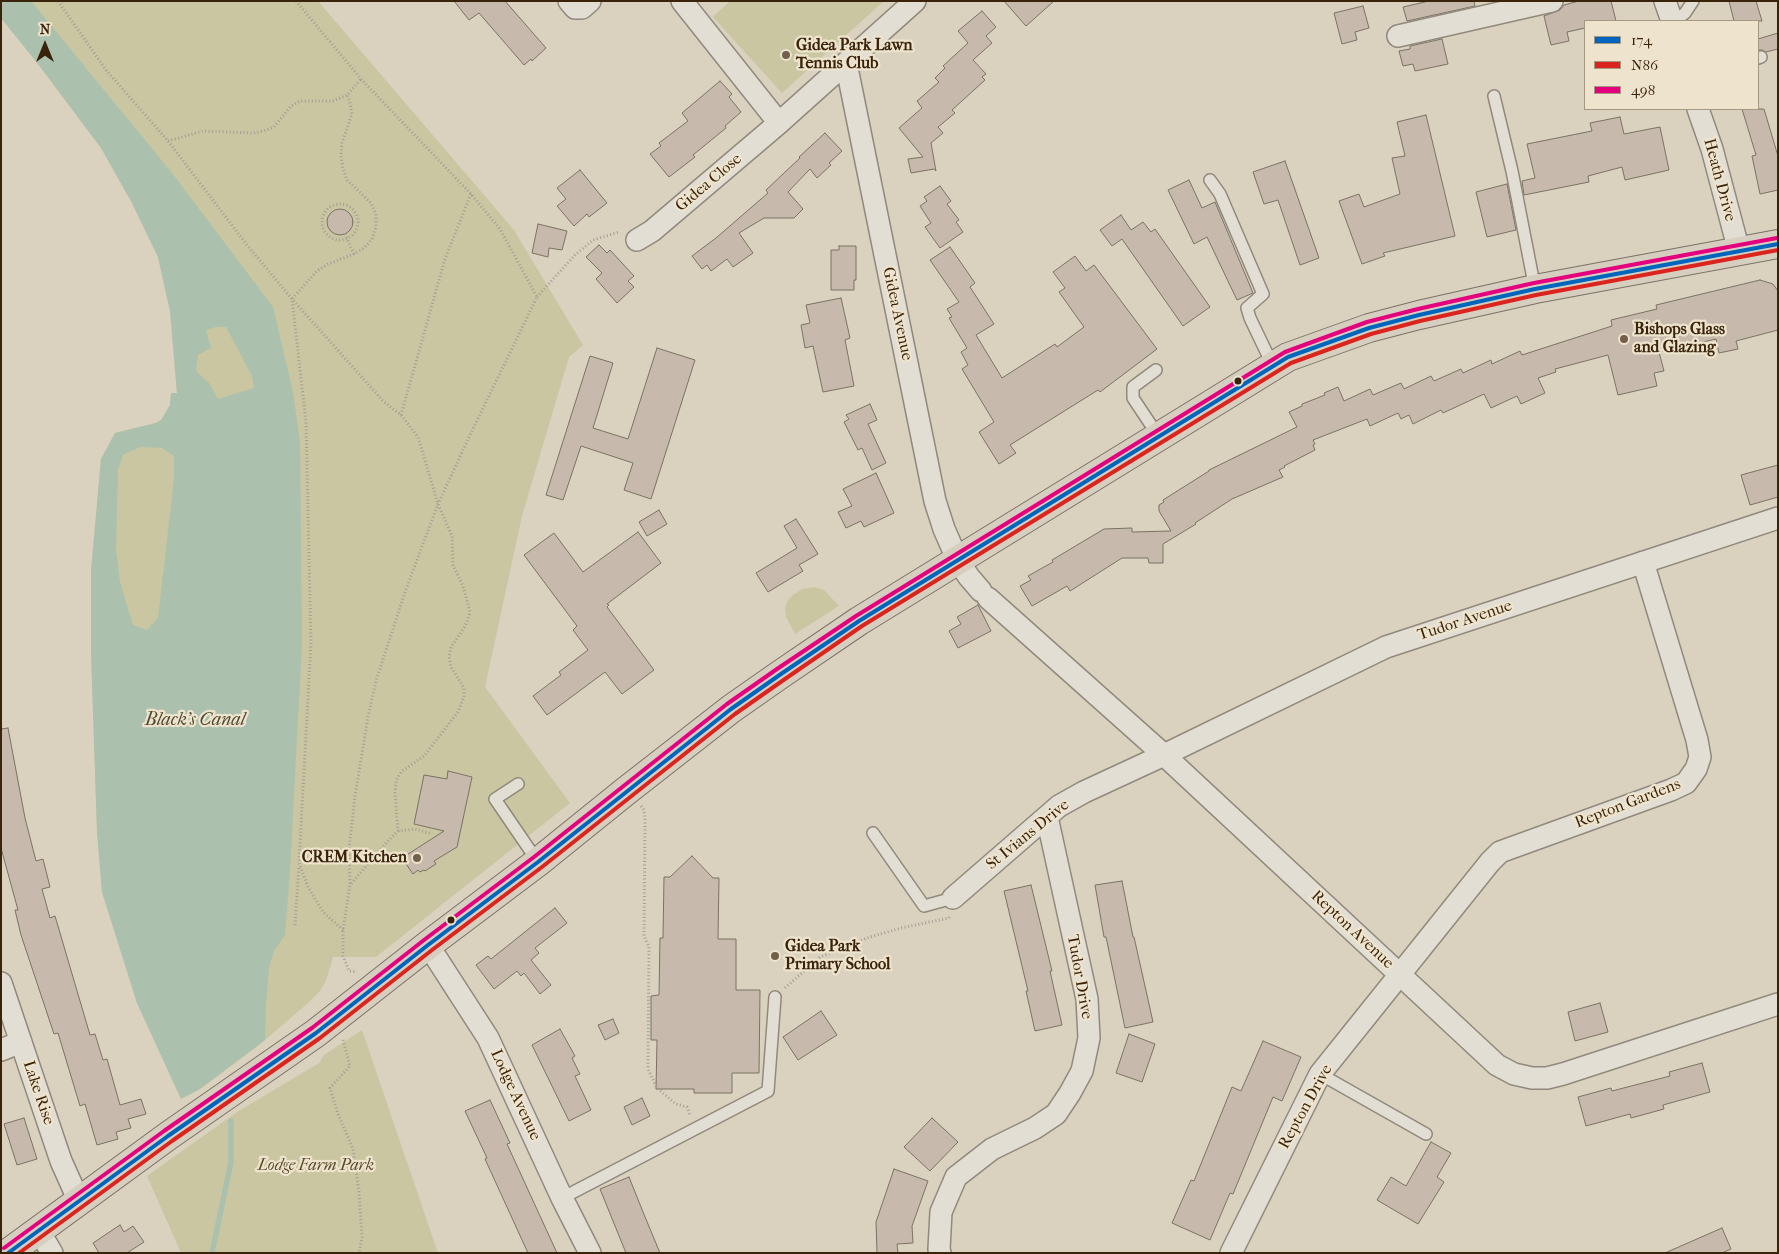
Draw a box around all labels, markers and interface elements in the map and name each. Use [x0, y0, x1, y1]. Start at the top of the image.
north arrow [20, 20, 70, 70]
legend [1584, 20, 1759, 110]
text: N [40, 21, 50, 38]
text: 174 [1631, 31, 1652, 49]
place label: Gidea Park Lawn Tennis Club [796, 36, 913, 74]
marker: Gidea Park Lawn Tennis Club [780, 49, 792, 61]
text: N86 [1631, 56, 1658, 74]
text: 498 [1631, 81, 1655, 99]
street label: Heath Drive [1699, 136, 1739, 224]
street label: Gidea Close [672, 150, 746, 216]
street label: Gidea Avenue [878, 266, 916, 362]
place label: Bishops Glass and Glazing [1634, 320, 1725, 358]
marker: Bishops Glass and Glazing [1618, 333, 1630, 345]
unlabelled marker [1233, 376, 1243, 386]
street label: Tudor Avenue [1415, 597, 1515, 645]
water label: Black's Canal [145, 710, 245, 732]
street label: Repton Gardens [1572, 775, 1684, 833]
street label: St Ivians Drive [983, 796, 1073, 874]
place label: CREM Kitchen [302, 848, 407, 868]
marker: CREM Kitchen [411, 852, 423, 864]
street label: Repton Avenue [1307, 887, 1397, 973]
unlabelled marker [446, 915, 456, 925]
street label: Tudor Drive [1062, 933, 1096, 1021]
place label: Gidea Park Primary School [785, 937, 890, 975]
marker: Gidea Park Primary School [769, 950, 781, 962]
street label: Lodge Avenue [486, 1046, 544, 1144]
street label: Lake Rise [18, 1058, 58, 1128]
street label: Repton Drive [1275, 1061, 1337, 1153]
park label: Lodge Farm Park [258, 1156, 374, 1176]

